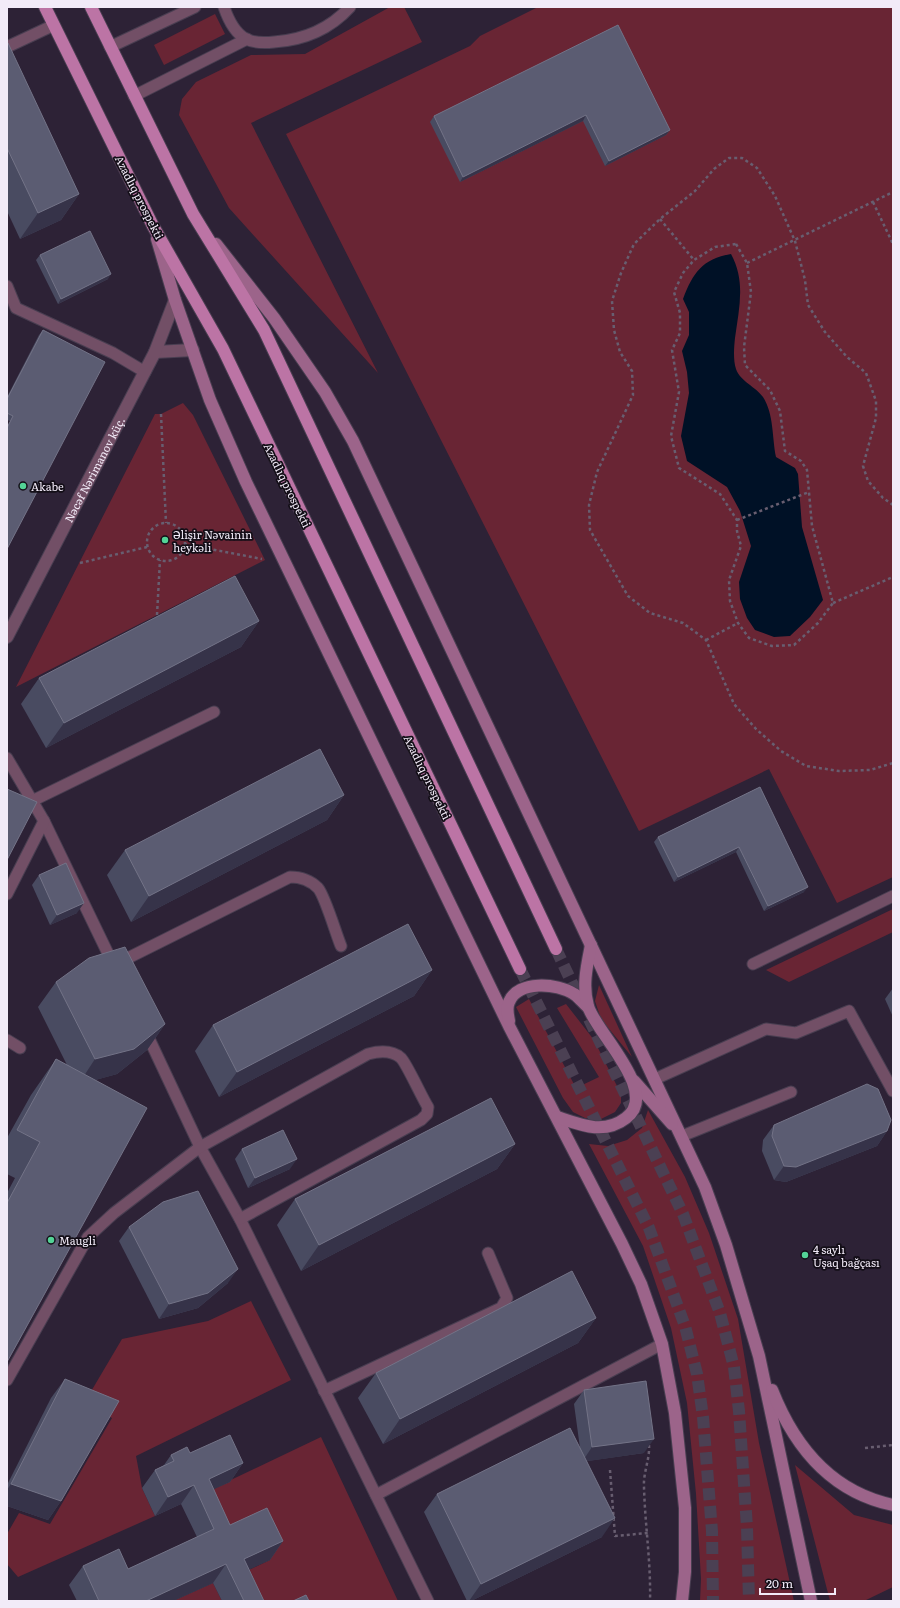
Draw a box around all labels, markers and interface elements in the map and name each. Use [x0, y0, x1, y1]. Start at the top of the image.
street label: Azadlıq prospekti [112, 152, 168, 242]
street label: Nəcəf Nərimanov küç. [60, 414, 128, 525]
street label: Azadlıq prospekti [261, 440, 316, 530]
place label: Akabe [31, 478, 64, 494]
marker: Akabe [18, 481, 28, 491]
place label: Əlişir Nəvainin heykəli [173, 526, 252, 555]
marker: Əlişir Nəvainin heykəli [160, 535, 170, 545]
street label: Azadlıq prospekti [401, 732, 456, 822]
place label: Maugli [59, 1232, 96, 1248]
marker: Maugli [46, 1235, 56, 1245]
place label: 4 saylı Uşaq bağçası [813, 1241, 880, 1270]
marker: 4 saylı Uşaq bağçası [800, 1250, 810, 1260]
scale bar [760, 1570, 835, 1596]
text: 20 m [766, 1574, 793, 1592]

